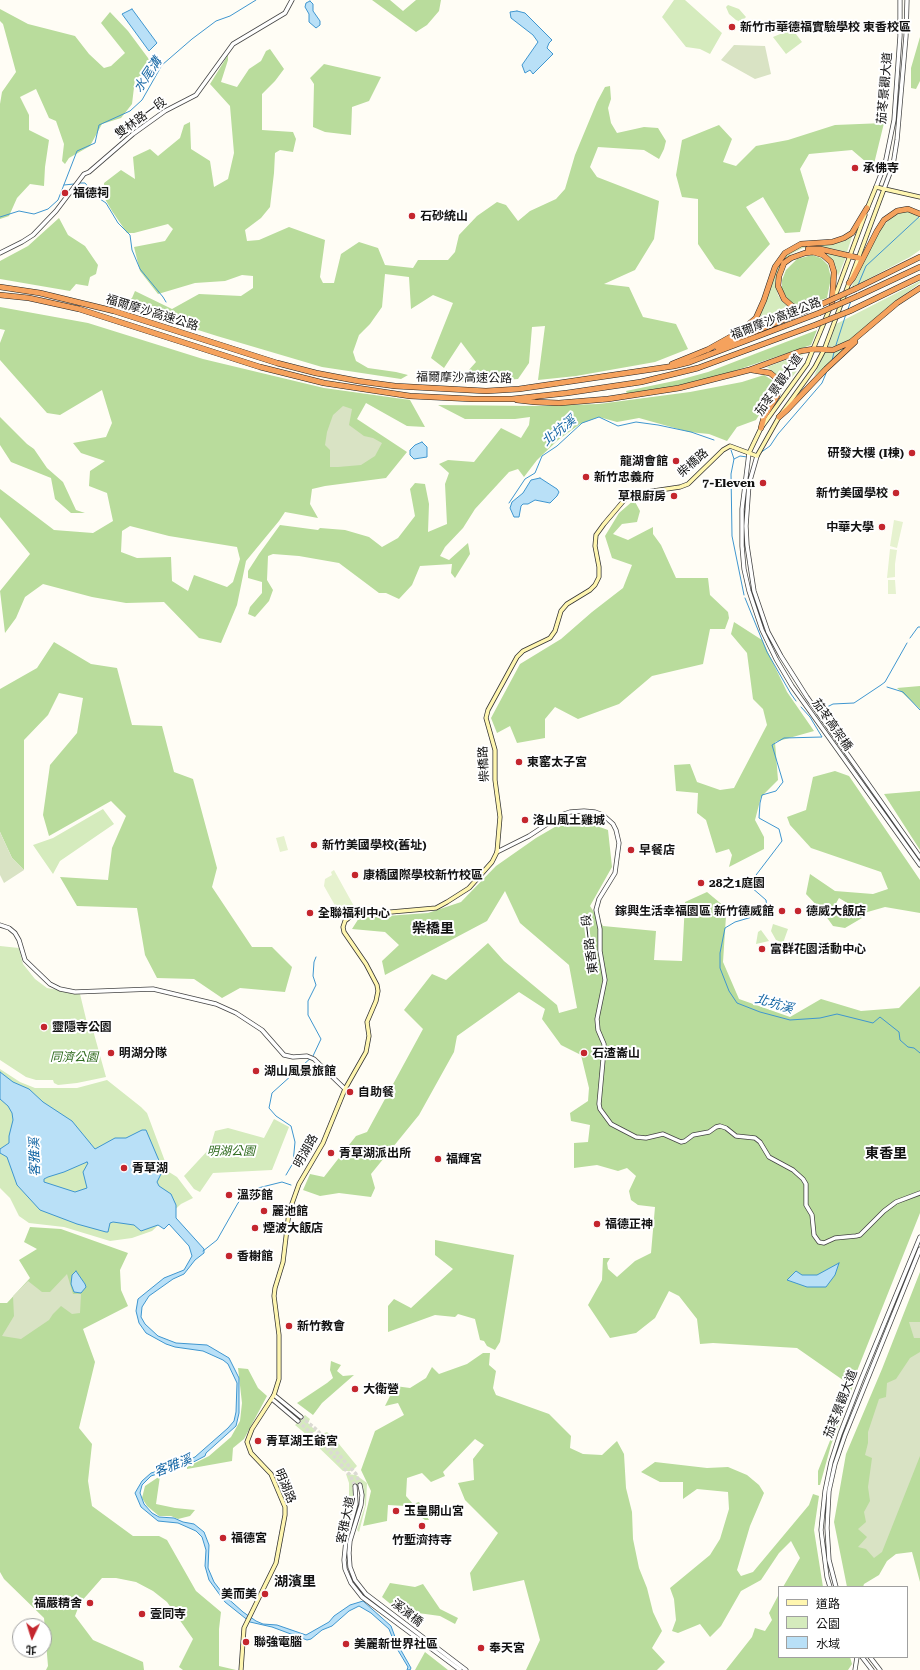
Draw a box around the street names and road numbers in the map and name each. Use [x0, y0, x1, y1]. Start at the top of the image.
street label: 茄苳景觀大道 [875, 52, 895, 124]
street label: 雙林路一段 [112, 95, 170, 141]
street label: 福爾摩沙高速公路 [104, 292, 200, 334]
street label: 福爾摩沙高速公路 [729, 295, 823, 343]
street label: 茄苳景觀大道 [752, 351, 806, 419]
street label: 福爾摩沙高速公路 [416, 370, 512, 386]
street label: 柴橋路 [675, 446, 711, 480]
street label: 茄苳高架橋 [809, 696, 855, 754]
street label: 柴橋路 [476, 746, 492, 782]
street label: 東香路一段 [579, 913, 601, 975]
street label: 明湖路 [291, 1132, 321, 1170]
street label: 茄苳景觀大道 [821, 1368, 861, 1440]
street label: 明湖路 [271, 1467, 299, 1505]
street label: 客雅大道 [334, 1495, 358, 1545]
street label: 溪濱橋 [388, 1596, 426, 1630]

